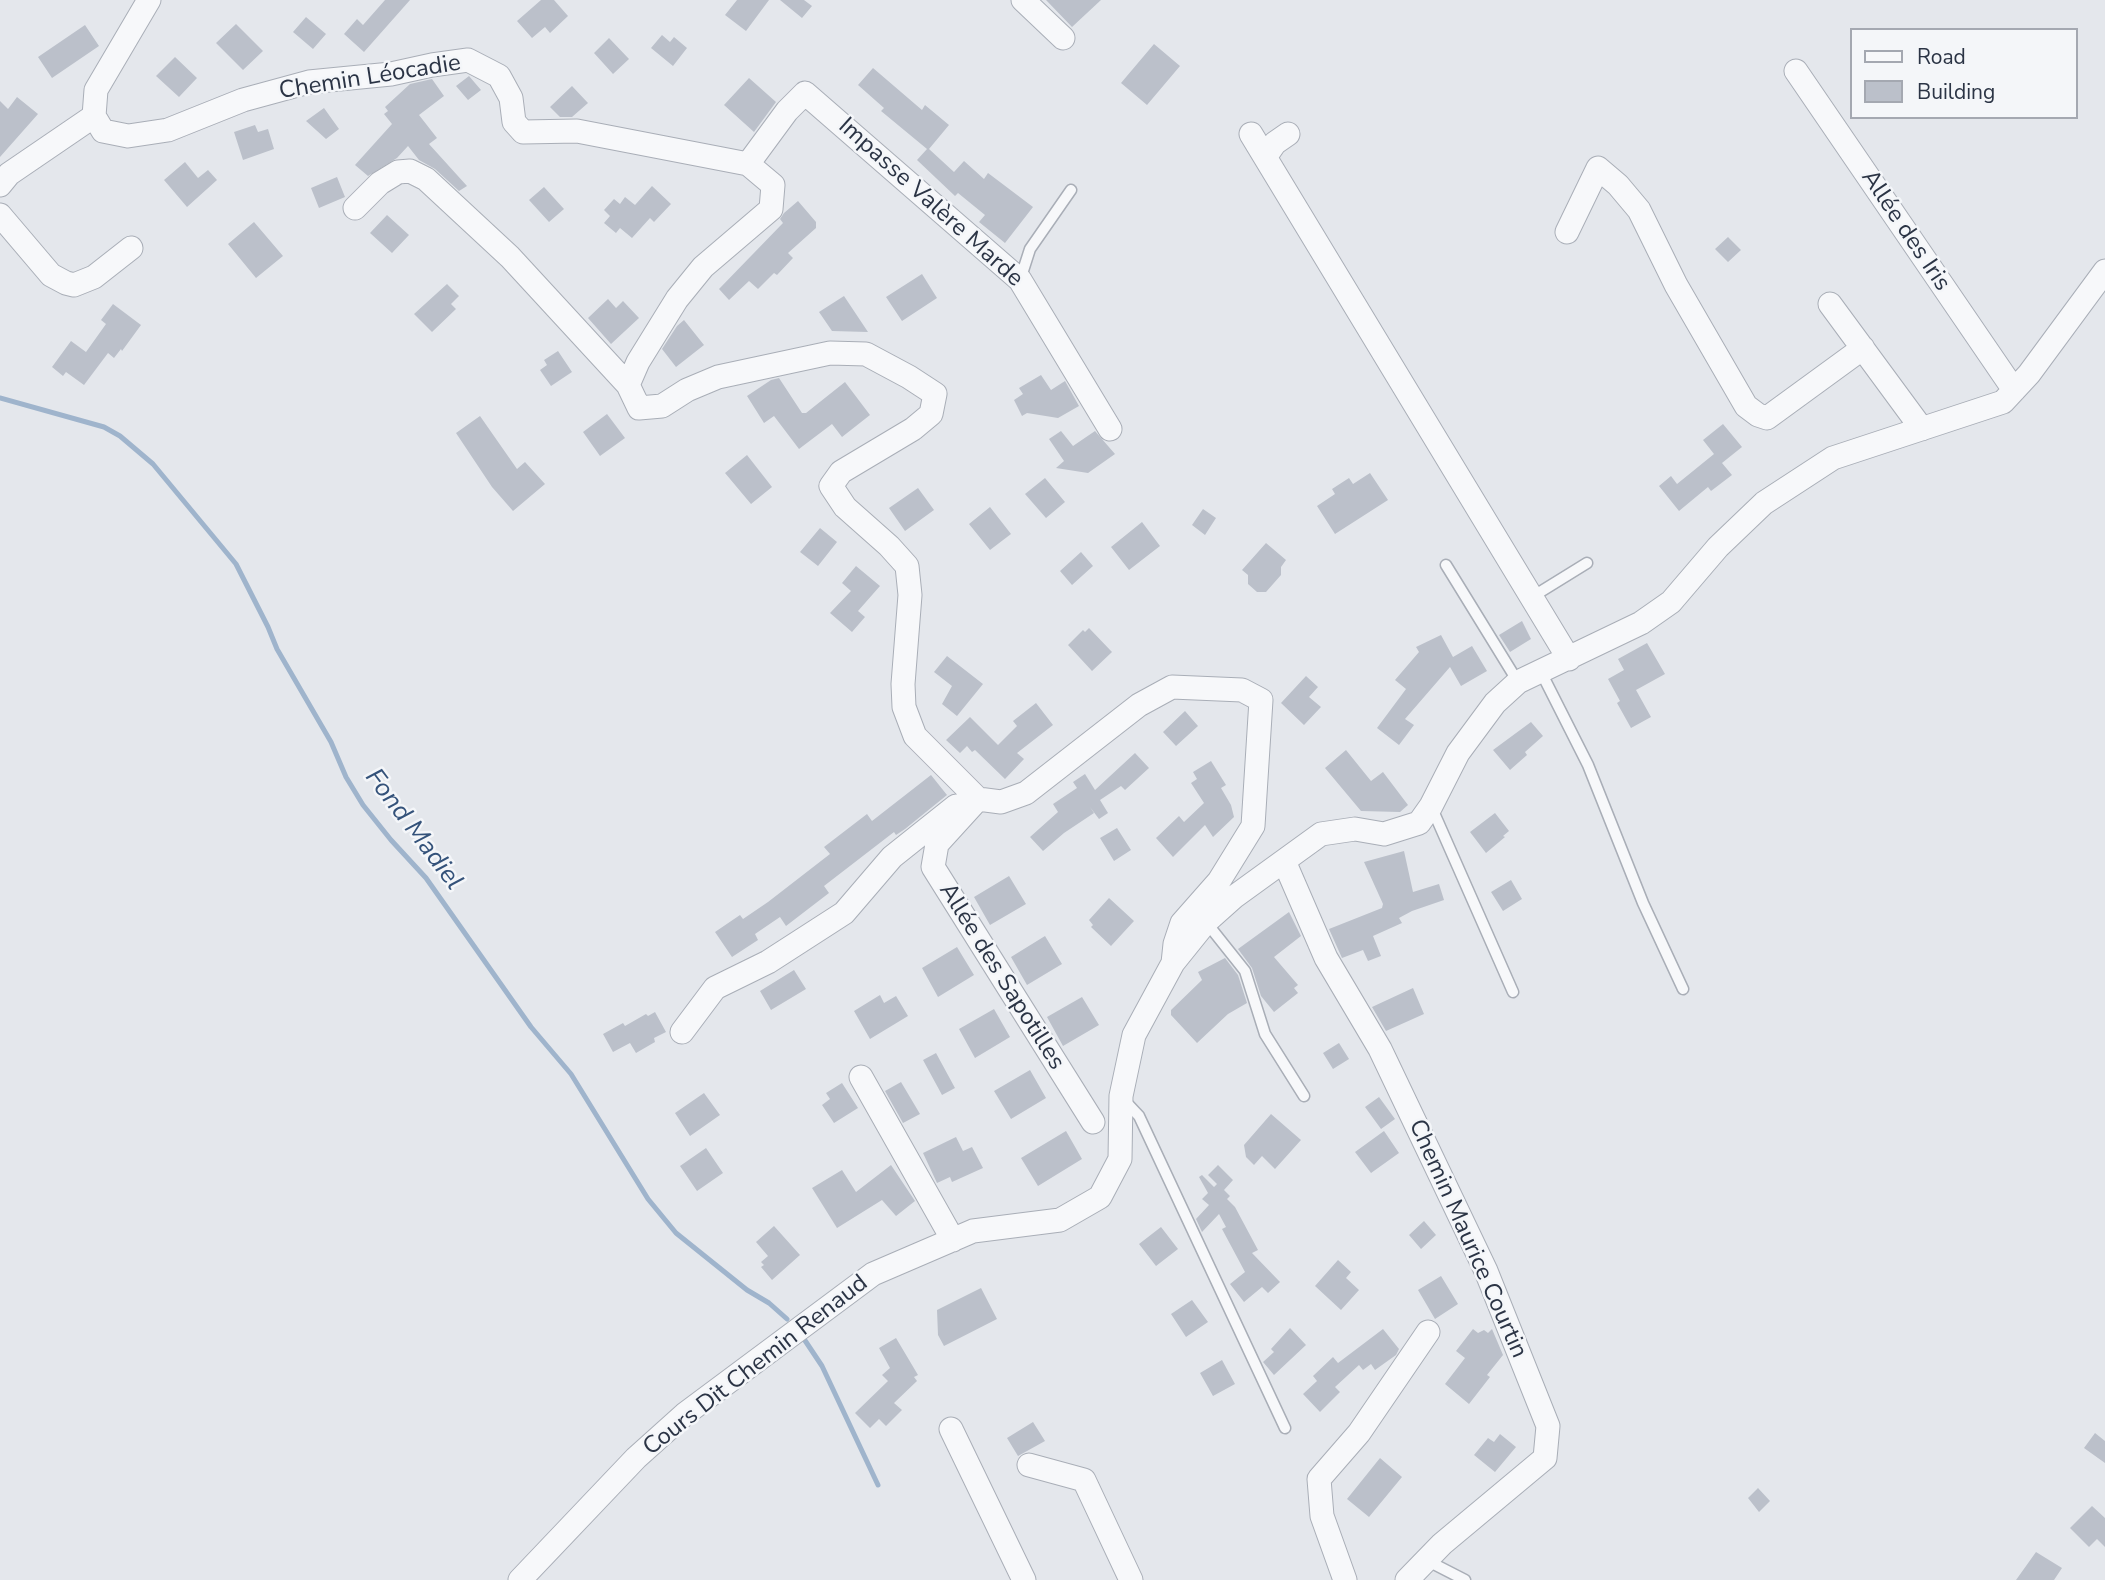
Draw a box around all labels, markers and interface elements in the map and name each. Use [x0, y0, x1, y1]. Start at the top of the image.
legend [1850, 28, 2077, 119]
text: Road [1917, 43, 1966, 71]
street label: Chemin Léocadie [277, 49, 463, 107]
text: Building [1917, 78, 1995, 106]
street label: Impasse Valère Marde [832, 112, 1028, 294]
street label: Allée des Iris [1854, 165, 1956, 297]
water label: Fond Madiel [357, 763, 469, 897]
street label: Allée des Sapotilles [932, 878, 1070, 1076]
street label: Chemin Maurice Courtin [1401, 1115, 1533, 1363]
street label: Cours Dit Chemin Renaud [638, 1269, 874, 1463]

